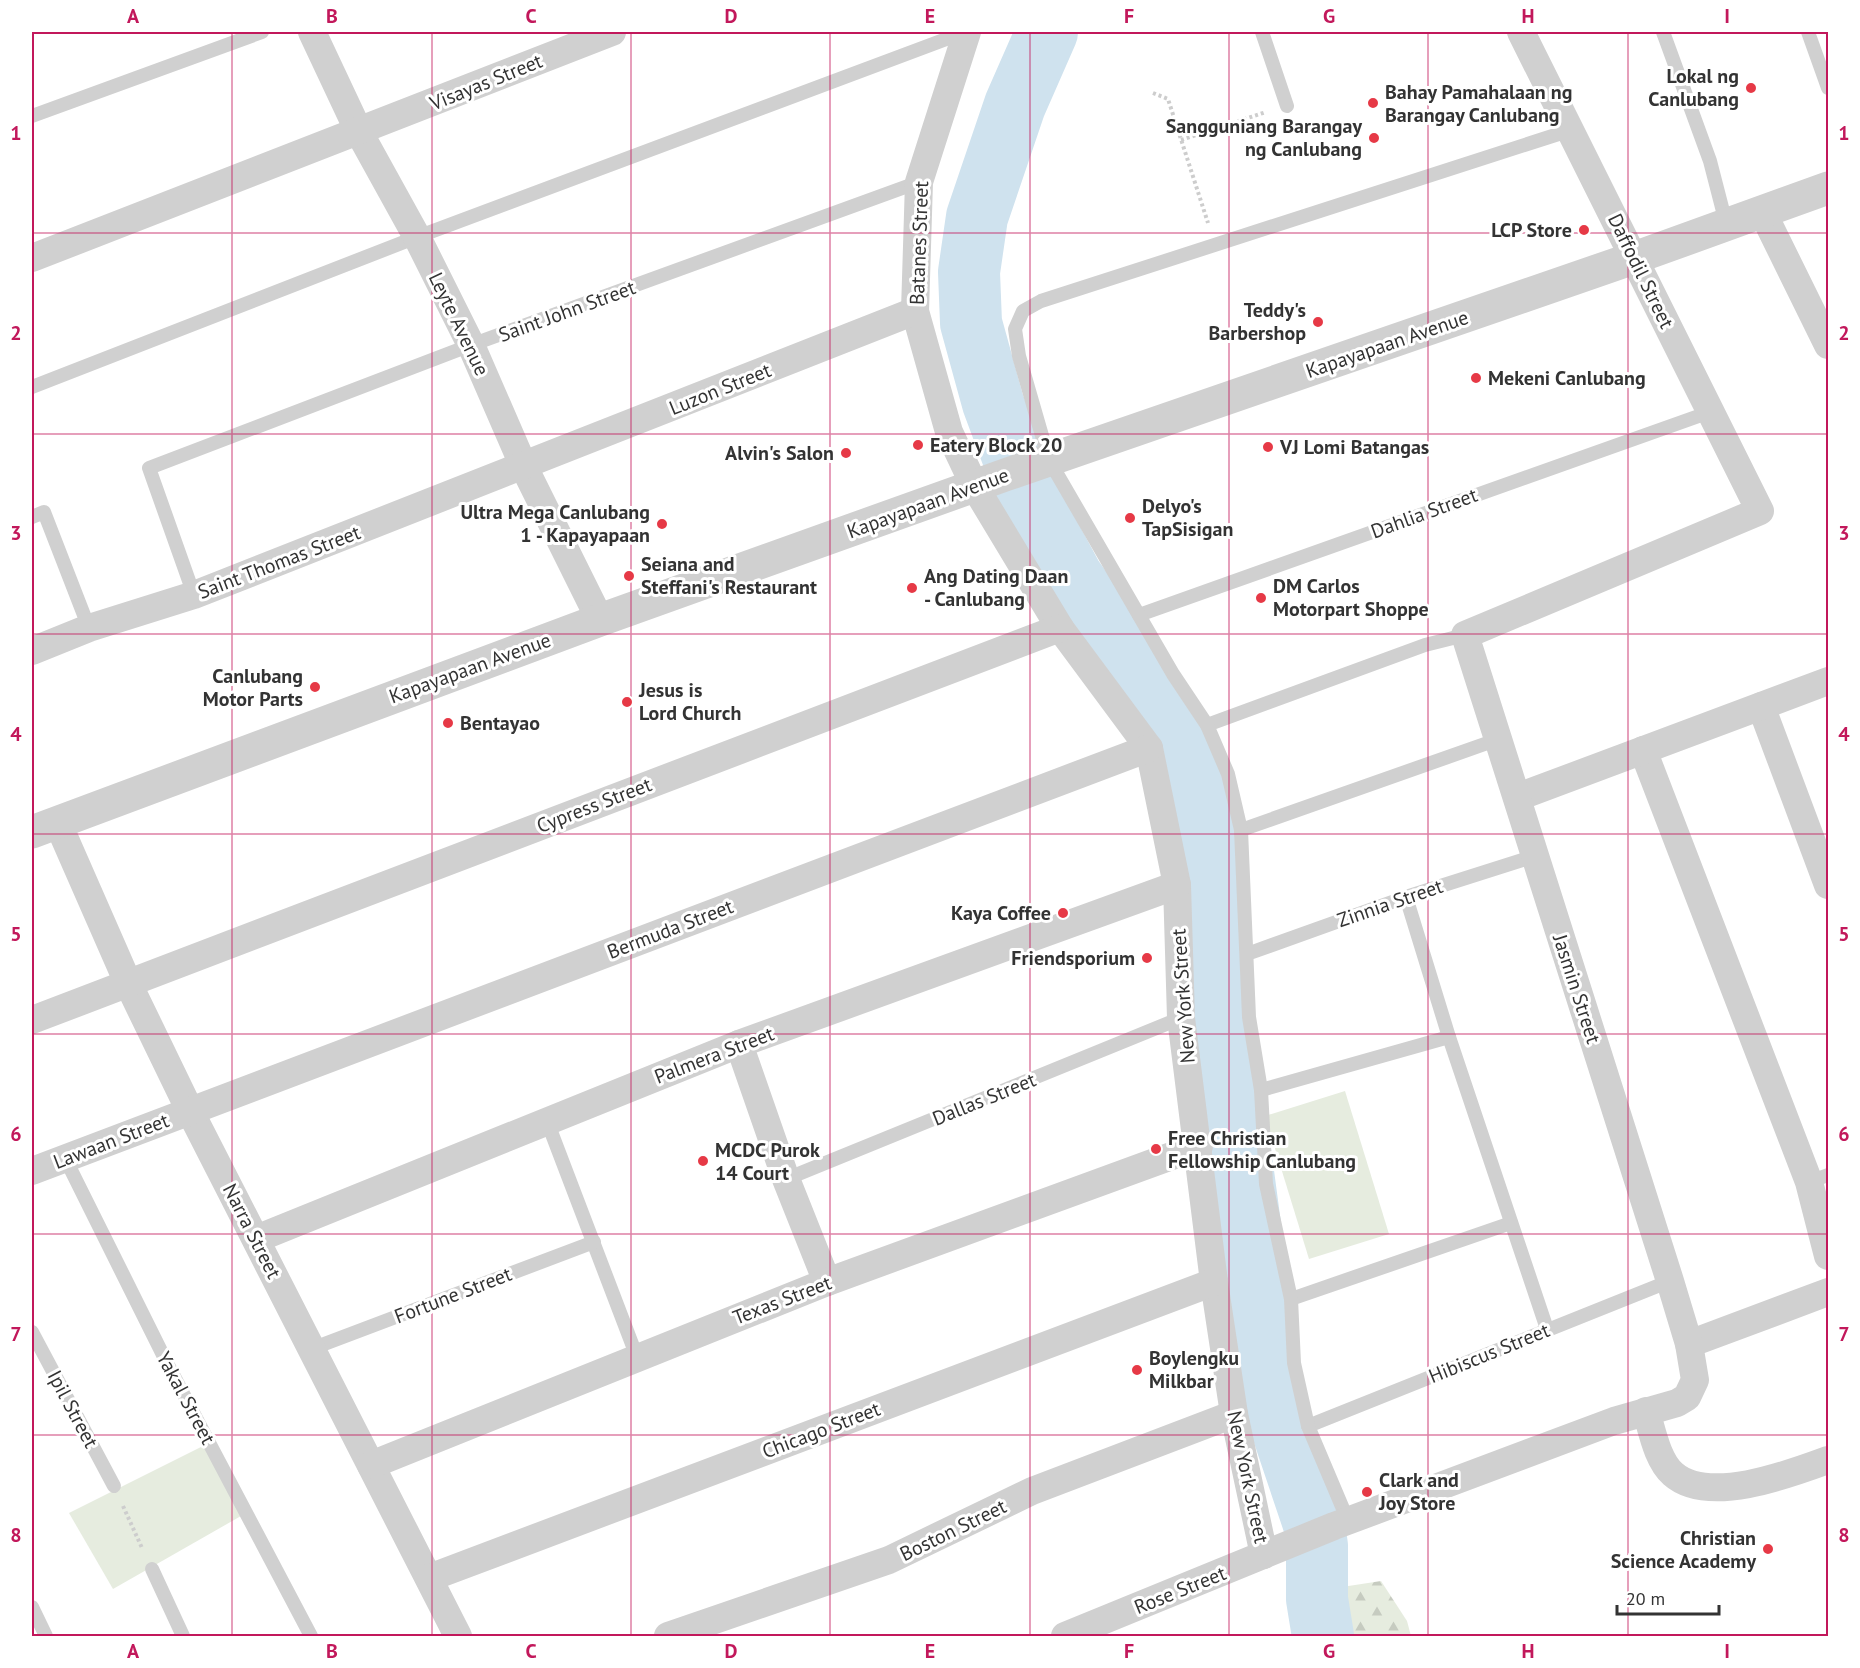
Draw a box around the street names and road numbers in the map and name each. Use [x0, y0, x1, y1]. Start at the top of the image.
street label: Visayas Street [425, 48, 546, 117]
street label: Batanes Street [904, 180, 934, 306]
street label: Daffodil Street [1602, 209, 1680, 333]
street label: Leyte Avenue [423, 268, 495, 380]
street label: Saint John Street [495, 274, 639, 348]
street label: Kapayapaan Avenue [1302, 304, 1472, 384]
street label: Luzon Street [665, 357, 775, 421]
street label: Kapayapaan Avenue [844, 462, 1012, 544]
street label: Dahlia Street [1367, 482, 1481, 544]
street label: Saint Thomas Street [194, 519, 364, 605]
street label: Kapayapaan Avenue [386, 627, 554, 709]
street label: Cypress Street [533, 771, 655, 839]
street label: Zinnia Street [1334, 873, 1446, 933]
street label: Bermuda Street [603, 893, 737, 965]
street label: New York Street [1165, 928, 1201, 1064]
street label: Jasmin Street [1547, 930, 1607, 1047]
street label: Palmera Street [651, 1020, 778, 1090]
street label: Dallas Street [928, 1066, 1040, 1132]
street label: Lawaan Street [50, 1107, 173, 1175]
street label: Narra Street [217, 1179, 287, 1283]
street label: Fortune Street [391, 1261, 516, 1329]
street label: Texas Street [729, 1269, 835, 1331]
street label: Hibiscus Street [1425, 1317, 1553, 1389]
street label: Yakal Street [151, 1347, 221, 1449]
street label: Ipil Street [42, 1366, 104, 1452]
street label: Chicago Street [758, 1395, 884, 1464]
street label: New York Street [1221, 1408, 1275, 1546]
street label: Boston Street [895, 1493, 1011, 1567]
street label: Rose Street [1130, 1560, 1230, 1620]

